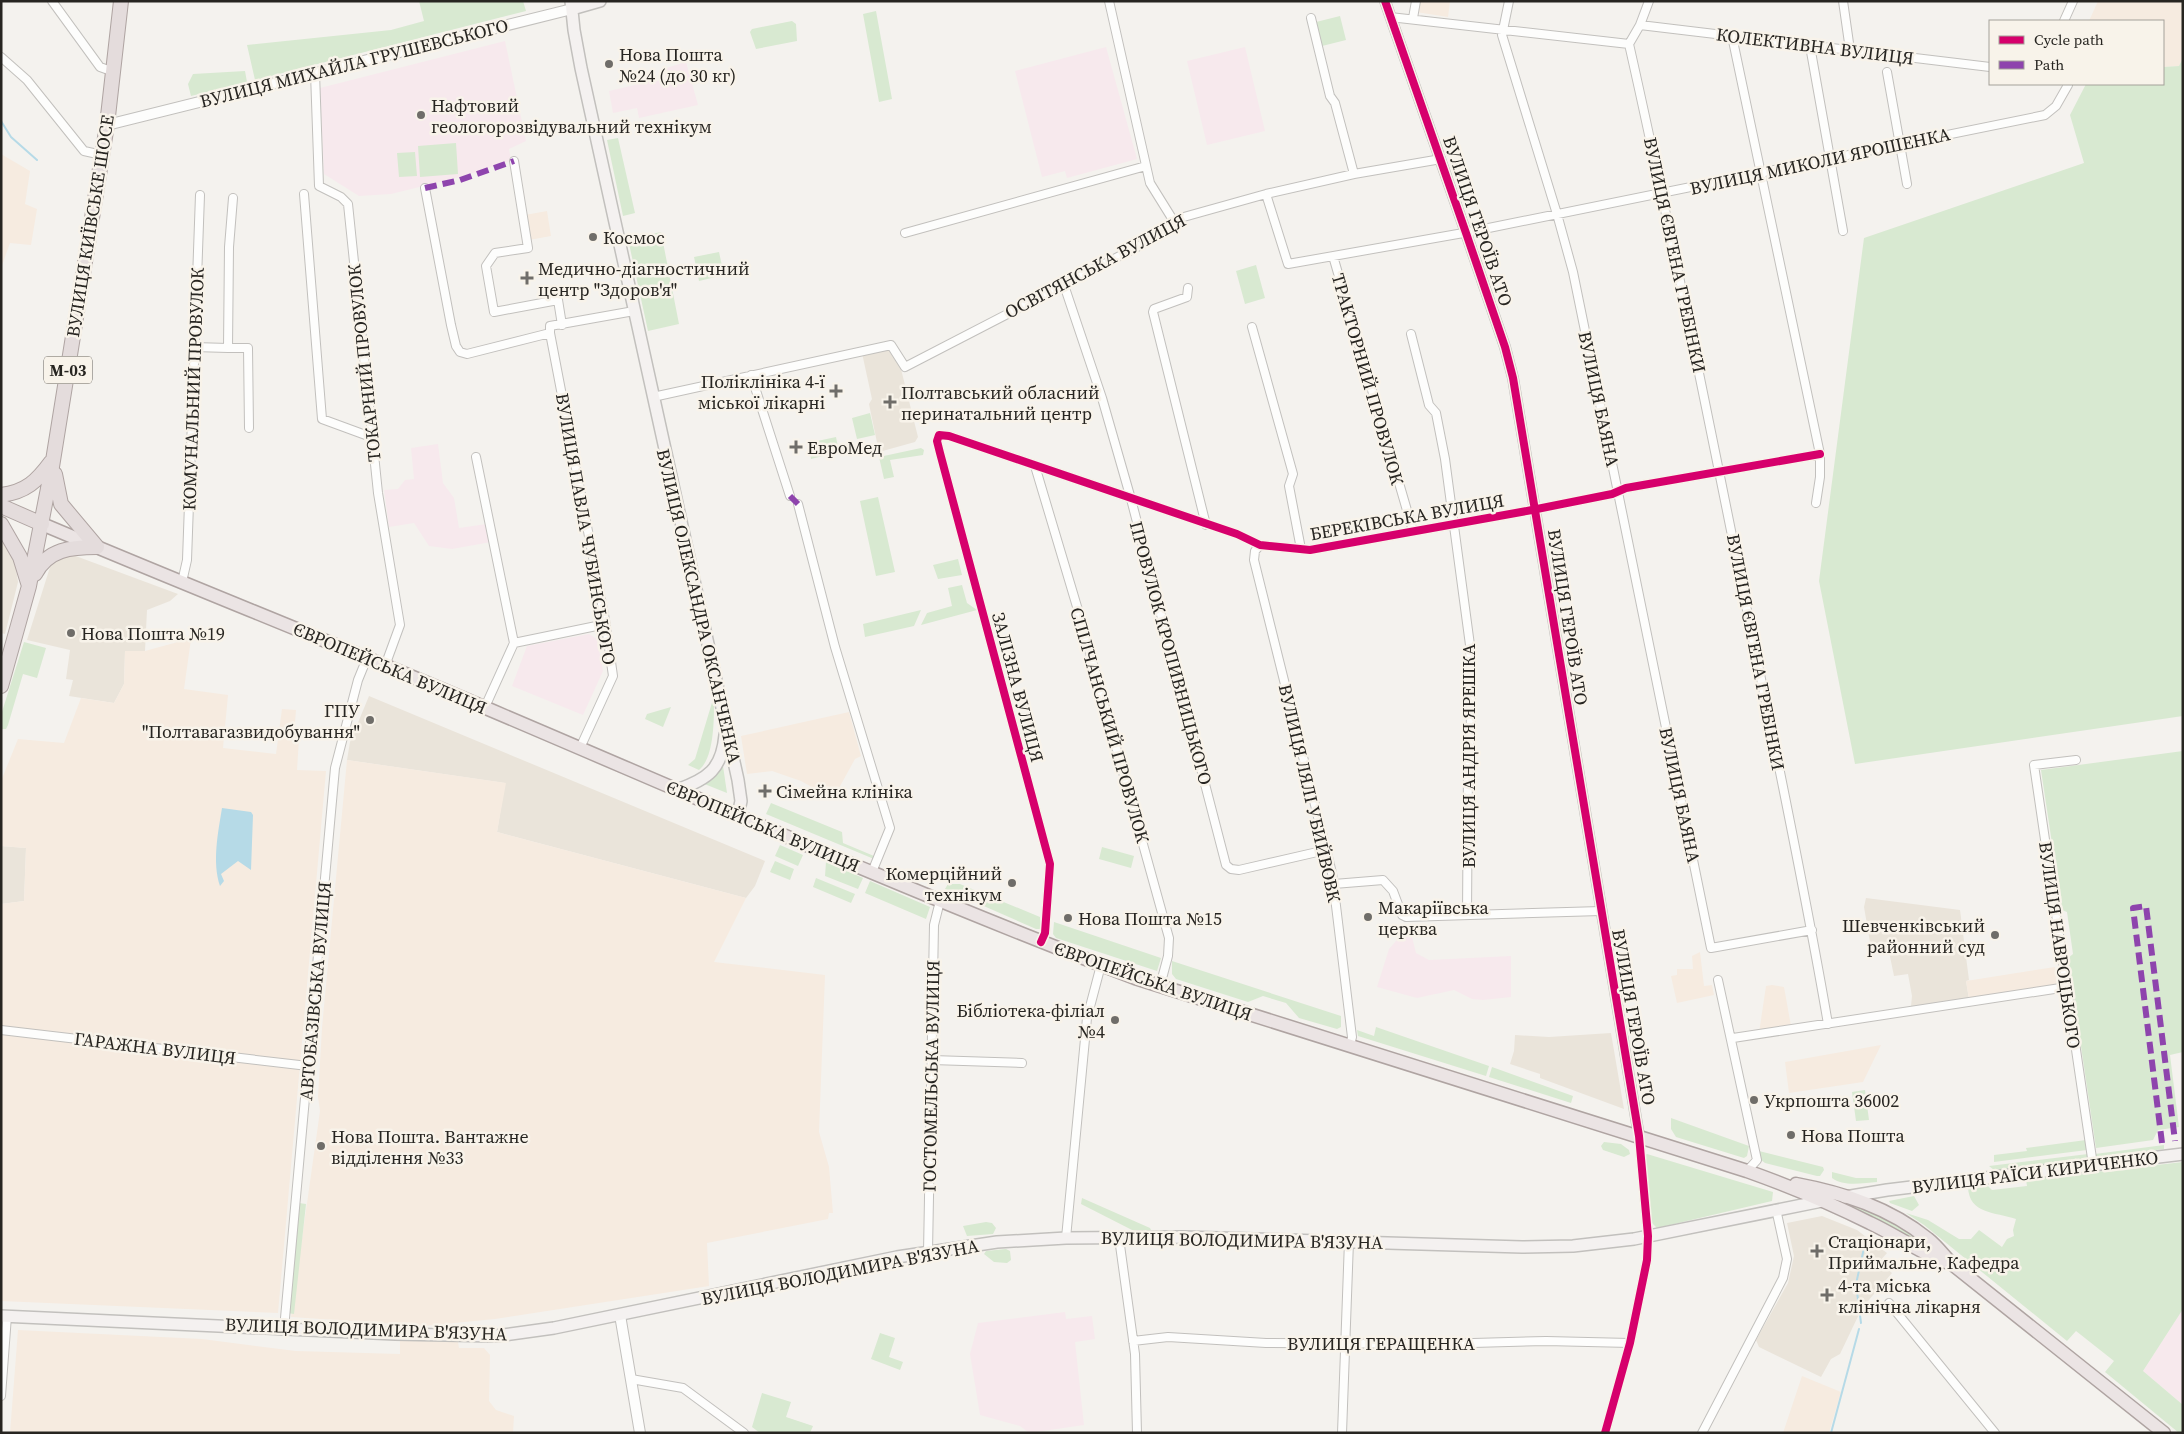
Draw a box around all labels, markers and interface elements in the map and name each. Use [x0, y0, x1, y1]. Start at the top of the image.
street label: ВУЛИЦЯ МИХАЙЛА ГРУШЕВСЬКОГО [197, 13, 511, 113]
legend [1989, 20, 2164, 85]
street label: КОЛЕКТИВНА ВУЛИЦЯ [1715, 21, 1915, 71]
text: Cycle path [2034, 29, 2104, 50]
place label: Нова Пошта №24 (до 30 кг) [619, 42, 736, 88]
text: Path [2034, 54, 2064, 75]
marker: Нова Пошта №24 (до 30 кг) [603, 58, 615, 70]
place label: Нафтовий геологорозвідувальний технікум [431, 93, 712, 139]
marker: Нафтовий геологорозвідувальний технікум [415, 109, 427, 121]
street label: ВУЛИЦЯ КИЇВСЬКЕ ШОСЕ [60, 113, 120, 339]
street label: ВУЛИЦЯ МИКОЛИ ЯРОШЕНКА [1688, 121, 1952, 201]
street label: ВУЛИЦЯ ГЕРОЇВ АТО [1437, 133, 1519, 309]
street label: ВУЛИЦЯ ЄВГЕНА ГРЕБІНКИ [1638, 135, 1712, 375]
street label: ОСВІТЯНСЬКА ВУЛИЦЯ [1000, 208, 1190, 324]
place label: Космос [603, 225, 665, 250]
marker: Космос [587, 231, 599, 243]
place label: Медично-діагностичний центр "Здоров'я" [538, 256, 750, 302]
street label: ТОКАРНИЙ ПРОВУЛОК [341, 263, 387, 463]
street label: КОМУНАЛЬНИЙ ПРОВУЛОК [176, 267, 210, 511]
street label: ТРАКТОРНИЙ ПРОВУЛОК [1326, 270, 1410, 488]
marker: Медично-діагностичний центр "Здоров'я" [520, 271, 534, 285]
street label: ВУЛИЦЯ БАЯНА [1572, 329, 1626, 469]
road number: М-03 [44, 356, 92, 384]
place label: Поліклініка 4-ї міської лікарні [698, 369, 826, 415]
place label: Полтавський обласний перинатальний центр [901, 380, 1100, 426]
marker: Поліклініка 4-ї міської лікарні [829, 384, 843, 398]
street label: ВУЛИЦЯ ПАВЛА ЧУБИНСЬКОГО [550, 391, 622, 667]
marker: Полтавський обласний перинатальний центр [883, 395, 897, 409]
place label: ЕвроМед [807, 435, 882, 460]
marker: ЕвроМед [789, 440, 803, 454]
street label: ВУЛИЦЯ ОЛЕКСАНДРА ОКСАНЧЕНКА [651, 446, 747, 766]
street label: БЕРЕКІВСЬКА ВУЛИЦЯ [1308, 488, 1506, 546]
street label: ПРОВУЛОК КРОПИВНИЦЬКОГО [1124, 518, 1218, 788]
street label: ВУЛИЦЯ ГЕРОЇВ АТО [1542, 527, 1594, 707]
street label: ВУЛИЦЯ ЄВГЕНА ГРЕБІНКИ [1721, 532, 1791, 772]
street label: СПІЛЧАНСЬКИЙ ПРОВУЛОК [1064, 604, 1156, 846]
street label: ЗАЛІЗНА ВУЛИЦЯ [986, 609, 1050, 765]
street label: ЄВРОПЕЙСЬКА ВУЛИЦЯ [290, 616, 490, 720]
place label: Нова Пошта №19 [81, 621, 225, 646]
marker: Нова Пошта №19 [65, 627, 77, 639]
street label: ВУЛИЦЯ АНДРІЯ ЯРЕШКА [1456, 644, 1481, 868]
street label: ВУЛИЦЯ ЛЯЛІ УБИЙВОВК [1273, 682, 1347, 905]
place label: ГПУ "Полтавагазвидобування" [142, 698, 360, 744]
marker: ГПУ "Полтавагазвидобування" [364, 714, 376, 726]
street label: ВУЛИЦЯ БАЯНА [1653, 725, 1707, 865]
street label: ЄВРОПЕЙСЬКА ВУЛИЦЯ [663, 774, 863, 878]
place label: Сімейна клініка [776, 779, 914, 804]
marker: Сімейна клініка [758, 784, 772, 798]
street label: ВУЛИЦЯ НАВРОЦЬКОГО [2033, 840, 2087, 1050]
place label: Комерційний технікум [885, 861, 1002, 907]
marker: Комерційний технікум [1006, 877, 1018, 889]
street label: АВТОБАЗІВСЬКА ВУЛИЦЯ [293, 880, 337, 1102]
place label: Макаріївська церква [1378, 895, 1490, 941]
place label: Нова Пошта №15 [1078, 906, 1222, 931]
marker: Макаріївська церква [1362, 911, 1374, 923]
marker: Нова Пошта №15 [1062, 912, 1074, 924]
place label: Шевченківський районний суд [1842, 913, 1985, 959]
street label: ВУЛИЦЯ ГЕРОЇВ АТО [1606, 927, 1662, 1107]
marker: Шевченківський районний суд [1989, 929, 2001, 941]
street label: ЄВРОПЕЙСЬКА ВУЛИЦЯ [1051, 935, 1255, 1027]
street label: ГОСТОМЕЛЬСЬКА ВУЛИЦЯ [916, 960, 946, 1192]
place label: Бібліотека-філіал №4 [956, 998, 1105, 1044]
marker: Бібліотека-філіал №4 [1109, 1014, 1121, 1026]
street label: ГАРАЖНА ВУЛИЦЯ [73, 1026, 237, 1070]
place label: Укрпошта 36002 [1764, 1088, 1899, 1113]
marker: Укрпошта 36002 [1748, 1094, 1760, 1106]
place label: Нова Пошта [1801, 1123, 1906, 1148]
place label: Нова Пошта. Вантажне відділення №33 [331, 1124, 529, 1170]
marker: Нова Пошта [1785, 1129, 1797, 1141]
marker: Нова Пошта. Вантажне відділення №33 [315, 1140, 327, 1152]
street label: ВУЛИЦЯ РАЇСИ КИРИЧЕНКО [1910, 1144, 2160, 1200]
street label: ВУЛИЦЯ ВОЛОДИМИРА В'ЯЗУНА [1101, 1225, 1383, 1255]
place label: Стаціонари, Приймальне, Кафедра [1828, 1229, 2020, 1275]
street label: ВУЛИЦЯ ВОЛОДИМИРА В'ЯЗУНА [699, 1233, 981, 1311]
marker: Стаціонари, Приймальне, Кафедра [1810, 1244, 1824, 1258]
place label: 4-та міська клінічна лікарня [1838, 1273, 1981, 1319]
marker: 4-та міська клінічна лікарня [1820, 1288, 1834, 1302]
street label: ВУЛИЦЯ ВОЛОДИМИРА В'ЯЗУНА [224, 1312, 508, 1346]
street label: ВУЛИЦЯ ГЕРАЩЕНКА [1287, 1331, 1475, 1356]

